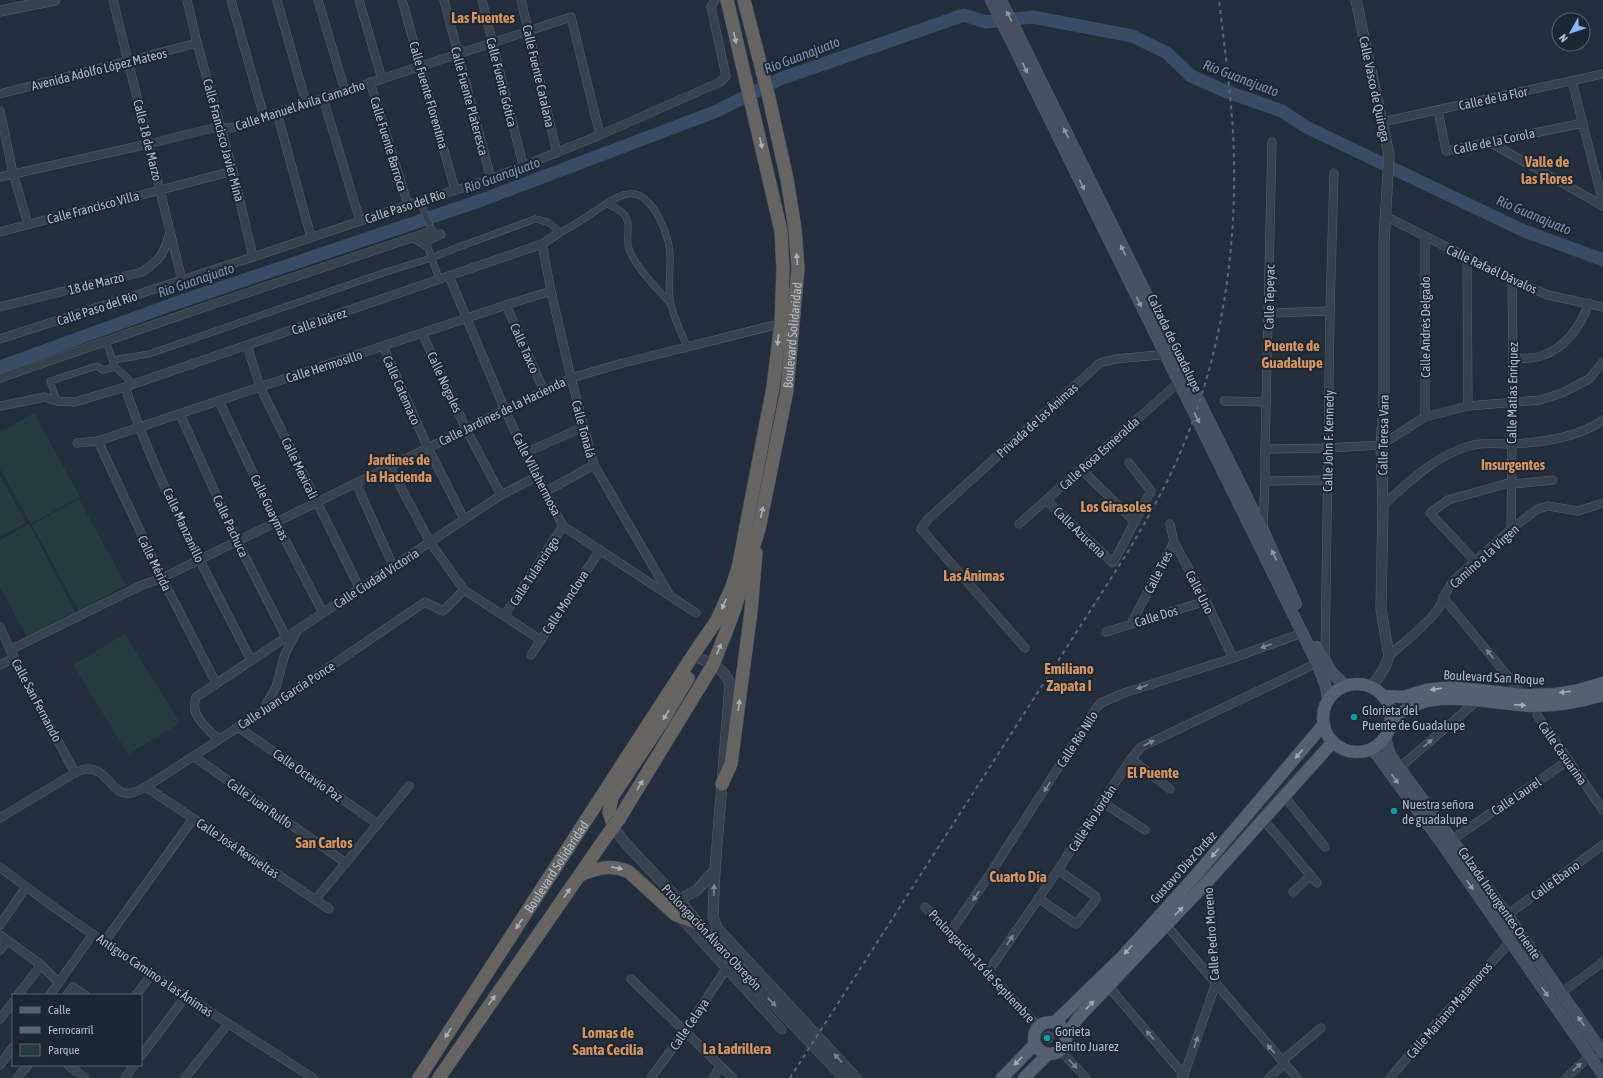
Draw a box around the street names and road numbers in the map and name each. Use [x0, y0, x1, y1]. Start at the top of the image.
street label: Calle Fuente Catalana [519, 23, 558, 129]
street label: Calle Vasco de Quiroga [1356, 35, 1393, 143]
street label: Calle Fuente Gótica [483, 36, 520, 128]
street label: Calle Fuente Florentina [406, 40, 451, 151]
street label: Avenida Adolfo López Mateos [30, 45, 169, 94]
street label: Calle Fuente Plateresca [448, 45, 491, 157]
street label: Calle Francisco Javier Mina [200, 77, 247, 203]
street label: Calle Manuel Ávila Camacho [233, 77, 367, 134]
street label: Calle de la Flor [1457, 84, 1529, 113]
street label: Calle Fuente Barroca [367, 95, 410, 193]
street label: Calle 18 de Marzo [130, 98, 165, 182]
street label: Calle de la Corola [1452, 126, 1536, 157]
street label: Calle Paso del Río [363, 186, 447, 227]
street label: Calle Francisco Villa [45, 188, 141, 227]
street label: Calle Rafaél Dávalos [1444, 242, 1540, 297]
street label: Calle Tepeyac [1261, 264, 1278, 330]
street label: 18 de Marzo [67, 269, 126, 298]
street label: Calle Andrés Delgado [1418, 276, 1433, 378]
street label: Boulevard Solidaridad [780, 282, 805, 389]
street label: Calle Paso del Río [55, 288, 139, 329]
street label: Calzada de Guadalupe [1144, 292, 1205, 395]
street label: Calle Juárez [290, 305, 349, 338]
street label: Calle Taxco [507, 321, 542, 376]
street label: Calle Matías Enríquez [1504, 342, 1521, 444]
street label: Calle Hermosillo [284, 347, 364, 386]
street label: Calle Nogales [424, 349, 465, 415]
street label: Calle Catemaco [380, 353, 423, 427]
street label: Calle Jardines de la Hacienda [436, 374, 568, 449]
street label: Privada de las Ánimas [994, 380, 1081, 461]
street label: Calle John F. Kennedy [1320, 389, 1337, 492]
street label: Calle Teresa Vara [1375, 394, 1392, 476]
street label: Calle Tonalá [569, 399, 598, 460]
street label: Calle Rosa Esmeralda [1056, 414, 1142, 493]
street label: Calle Villahermosa [509, 430, 564, 518]
street label: Calle Mexicali [278, 435, 321, 501]
street label: Calle Guaymas [247, 472, 292, 543]
street label: Calle Manzanillo [160, 486, 207, 565]
street label: Calle Pachuca [210, 493, 251, 560]
street label: Calle Azucena [1050, 504, 1109, 561]
street label: Camino a la Virgen [1447, 521, 1522, 591]
street label: Calle Mérida [135, 533, 174, 593]
street label: Calle Tulancingo [507, 534, 562, 608]
street label: Calle Ciudad Victoria [331, 545, 422, 611]
street label: Calle Tres [1141, 548, 1176, 596]
street label: Calle Monclova [539, 568, 592, 637]
street label: Calle Uno [1182, 568, 1217, 616]
street label: Calle Dos [1133, 603, 1180, 630]
street label: Calle San Fernando [8, 656, 65, 744]
street label: Calle Juan García Ponce [235, 658, 338, 732]
street label: Boulevard San Roque [1443, 667, 1545, 688]
street label: Calle Río Nilo [1054, 708, 1101, 770]
street label: Calle Casuarina [1535, 719, 1590, 788]
street label: Calle Octavio Paz [270, 746, 346, 805]
street label: Calle Laurel [1489, 774, 1545, 819]
street label: Calle Juan Rulfo [224, 775, 295, 832]
street label: Calle Río Jordán [1065, 782, 1119, 854]
street label: Calle José Revueltas [194, 815, 282, 882]
street label: Boulevard Solidaridad [521, 818, 592, 915]
street label: Gustavo Díaz Ordaz [1147, 828, 1220, 906]
street label: Calzada Insurgentes Oriente [1455, 844, 1544, 962]
street label: Calle Ébano [1528, 858, 1583, 903]
street label: Prolongación Álvaro Obregón [659, 881, 765, 993]
street label: Calle Pedro Moreno [1201, 887, 1222, 981]
street label: Prolongación 16 de Septiembre [925, 907, 1038, 1026]
street label: Antiguo Camino a las Ánimas [94, 931, 216, 1020]
street label: Calle Mariano Matamoros [1403, 959, 1496, 1062]
street label: Calle Celaya [667, 996, 712, 1053]

